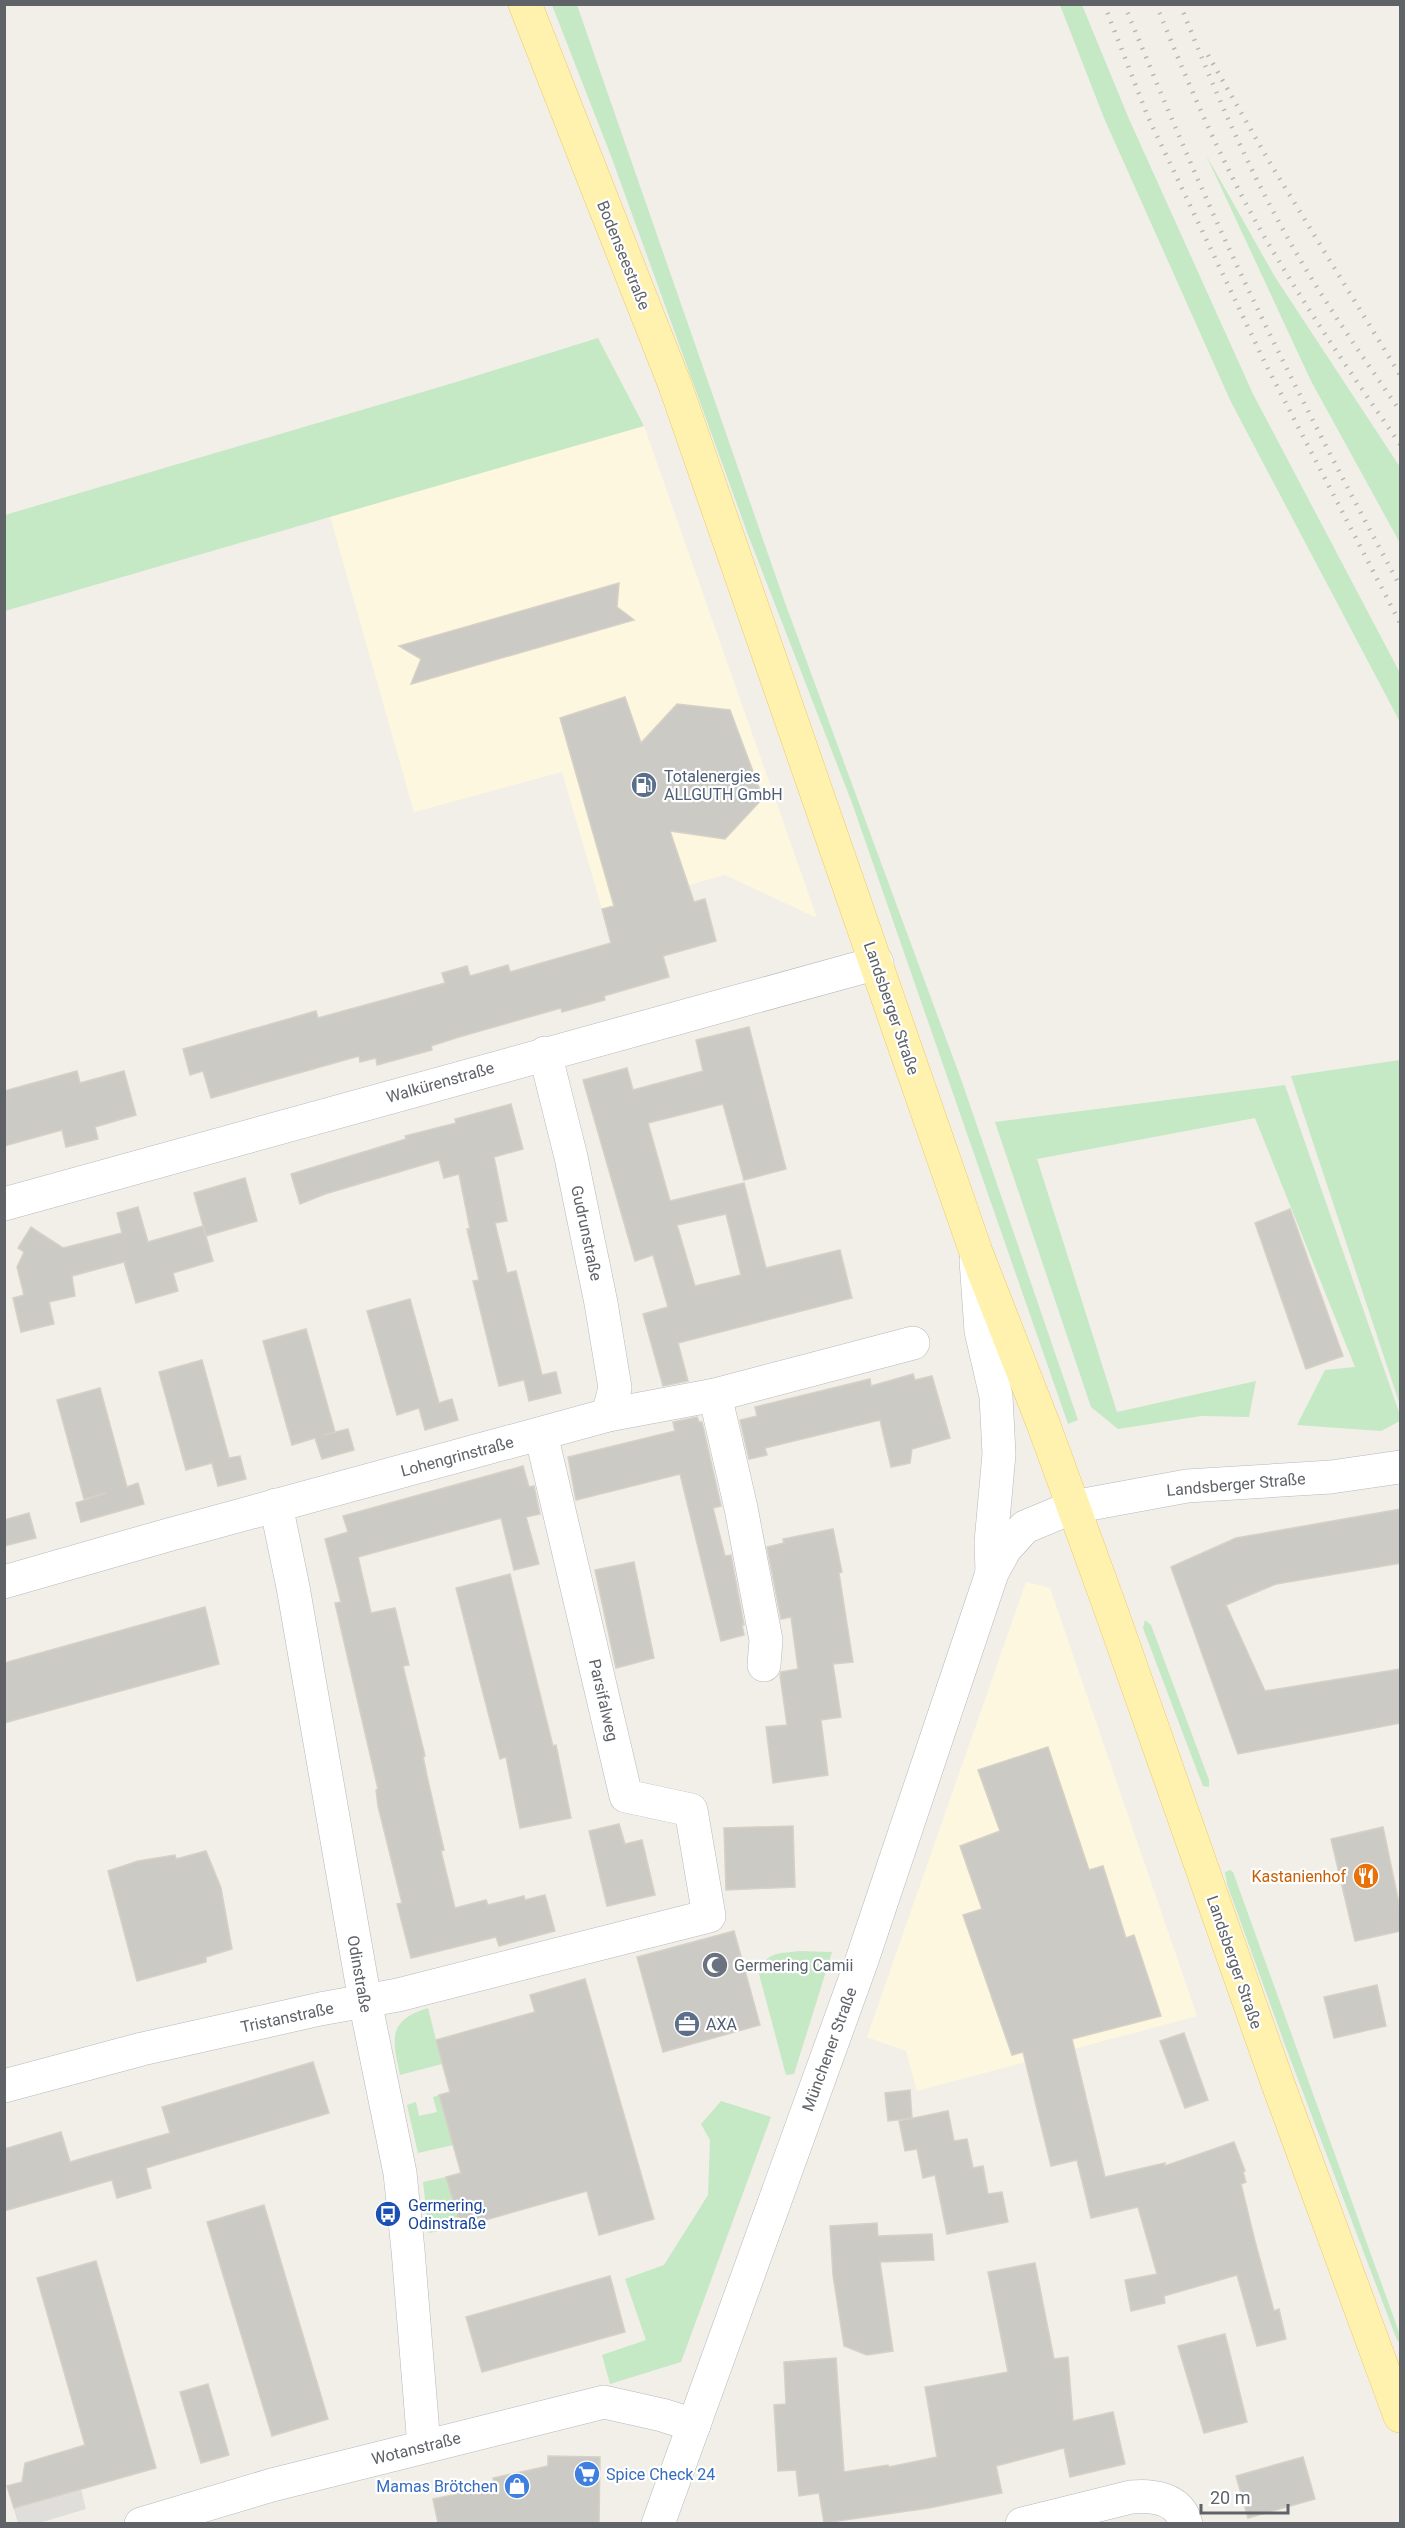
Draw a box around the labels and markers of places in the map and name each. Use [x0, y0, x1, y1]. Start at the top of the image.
place label: Totalenergies ALLGUTH GmbH [664, 767, 783, 804]
fuel station icon: Totalenergies ALLGUTH GmbH [629, 770, 659, 800]
restaurant icon: Kastanienhof [1351, 1861, 1381, 1891]
place label: Kastanienhof [1252, 1867, 1346, 1886]
mosque icon: Germering Camii [700, 1950, 730, 1980]
place label: Germering Camii [734, 1956, 853, 1975]
office icon: AXA [672, 2009, 702, 2039]
place label: AXA [706, 2015, 737, 2034]
place label: Germering, Odinstraße [408, 2196, 486, 2233]
bus stop icon: Germering, Odinstraße [373, 2199, 403, 2229]
supermarket icon: Spice Check 24 [572, 2459, 602, 2489]
place label: Spice Check 24 [606, 2465, 715, 2484]
shop icon: Mamas Brötchen [502, 2471, 532, 2501]
place label: Mamas Brötchen [376, 2477, 498, 2496]

